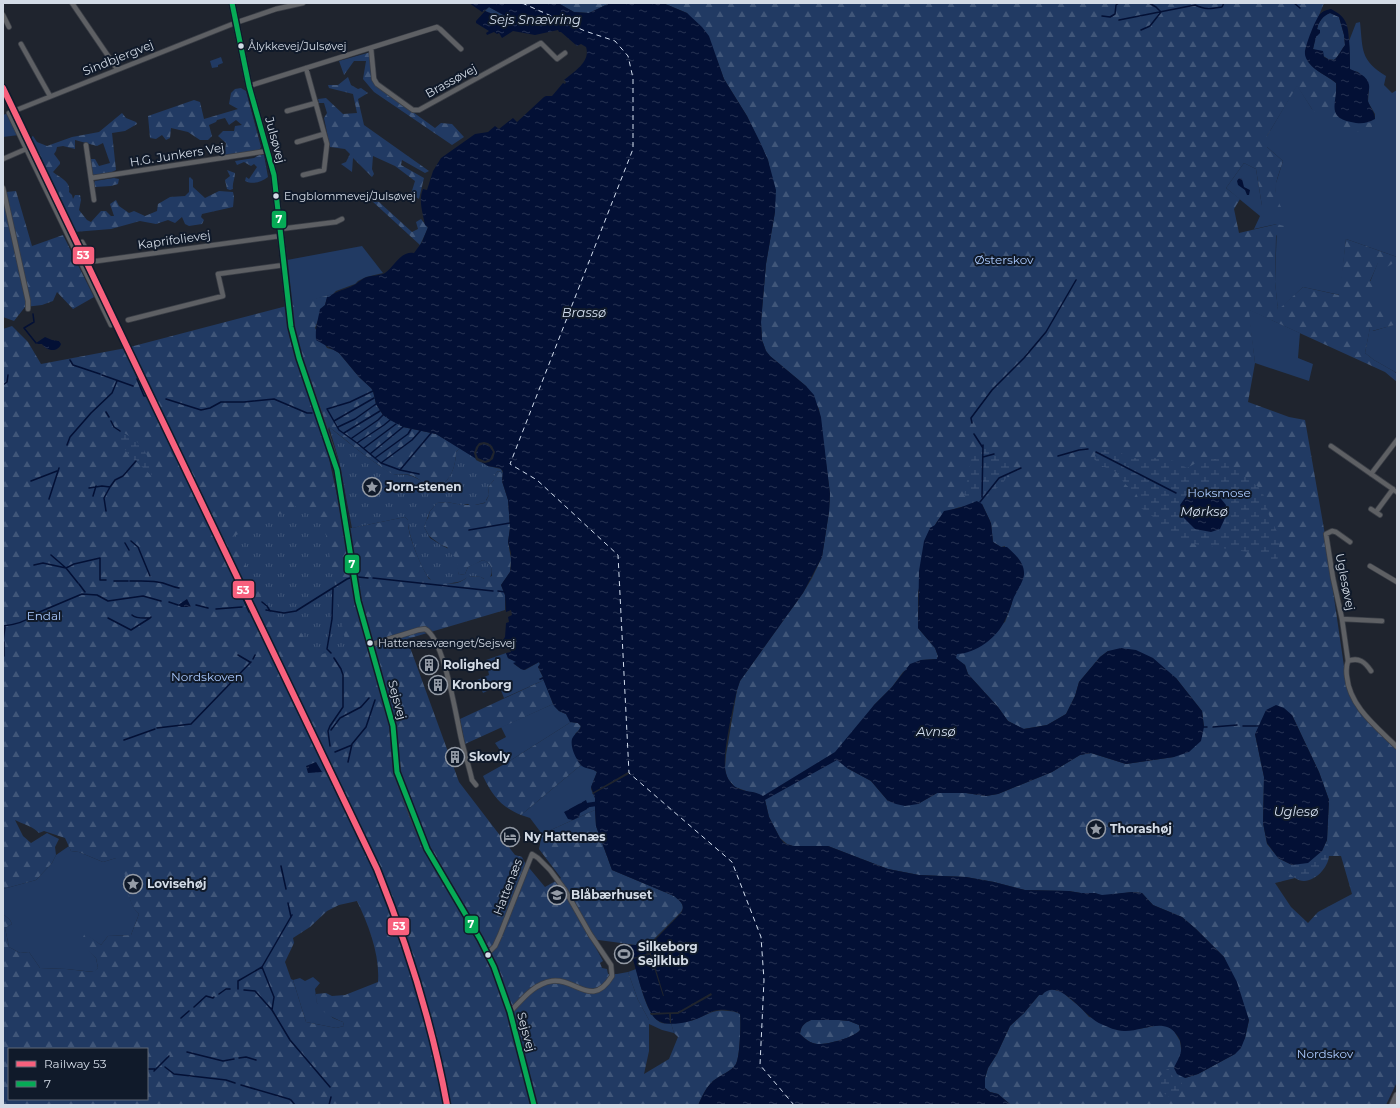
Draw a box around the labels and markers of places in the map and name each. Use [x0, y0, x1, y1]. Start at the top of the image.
place label: Ålykkevej/Julsøvej [248, 39, 347, 53]
marker: Ålykkevej/Julsøvej [236, 41, 246, 51]
place label: Engblommevej/Julsøvej [284, 189, 416, 203]
marker: Engblommevej/Julsøvej [271, 191, 281, 201]
place icon: Jorn-stenen [361, 476, 383, 498]
place label: Jorn-stenen [385, 479, 462, 494]
place label: Hattenæsvænget/Sejsvej [378, 636, 515, 650]
marker: Hattenæsvænget/Sejsvej [365, 638, 375, 648]
building icon: Rolighed [418, 654, 440, 676]
place label: Rolighed [443, 657, 500, 672]
building icon: Kronborg [427, 674, 449, 696]
place label: Kronborg [452, 677, 512, 692]
building icon: Skovly [444, 746, 466, 768]
place label: Skovly [469, 749, 511, 764]
place icon: Thorashøj [1085, 818, 1107, 840]
place label: Thorashøj [1110, 821, 1172, 836]
hotel icon: Ny Hattenæs [499, 826, 521, 848]
place label: Ny Hattenæs [524, 829, 606, 844]
place icon: Lovisehøj [122, 873, 144, 895]
place label: Lovisehøj [147, 876, 207, 891]
school or university icon: Blåbærhuset [546, 884, 568, 906]
place label: Blåbærhuset [571, 887, 653, 902]
place label: Silkeborg Sejlklub [638, 939, 698, 968]
sports icon: Silkeborg Sejlklub [613, 943, 635, 965]
unlabelled marker [483, 950, 493, 960]

